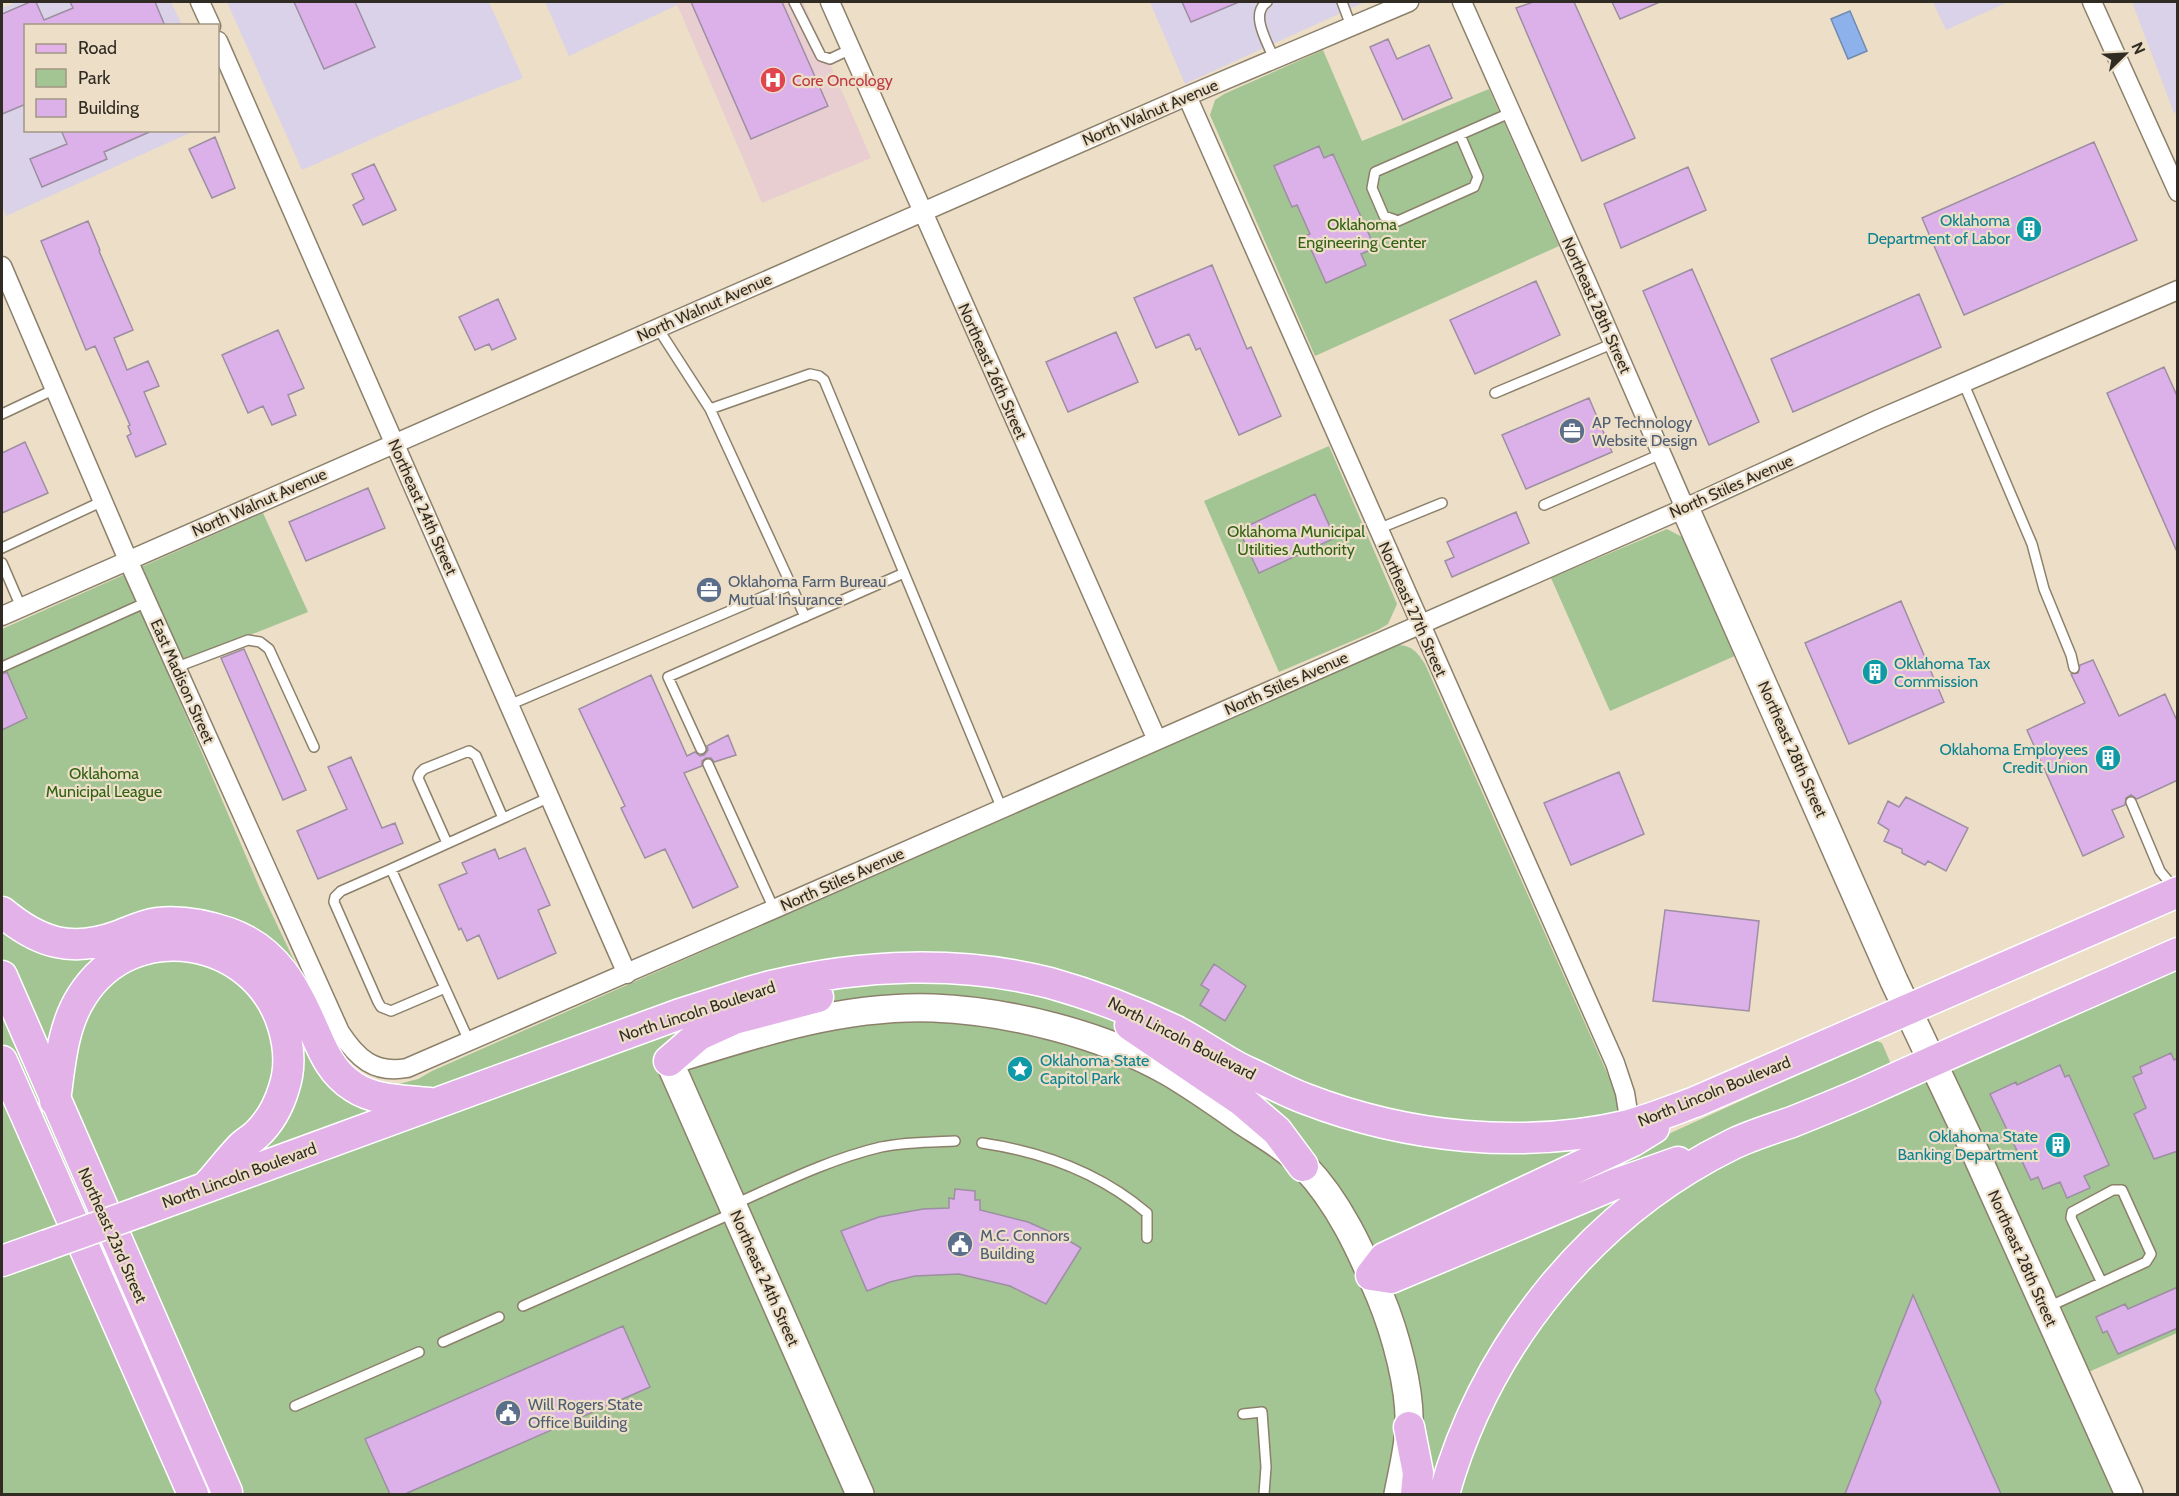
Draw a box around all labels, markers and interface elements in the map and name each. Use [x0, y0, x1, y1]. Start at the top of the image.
legend [24, 24, 219, 132]
north arrow [2095, 24, 2155, 84]
text: Road [78, 37, 117, 59]
text: N [2127, 39, 2149, 57]
hospital icon: Core Oncology [758, 65, 788, 95]
text: Park [78, 67, 111, 89]
place label: Core Oncology [792, 71, 893, 90]
street label: North Walnut Avenue [1079, 75, 1221, 150]
text: Building [78, 97, 140, 119]
place label: Oklahoma Department of Labor [1867, 211, 2011, 248]
building icon: Oklahoma Department of Labor [2014, 214, 2044, 244]
park label: Oklahoma Engineering Center [1298, 215, 1427, 252]
street label: Northeast 28th Street [1558, 234, 1635, 377]
street label: North Walnut Avenue [634, 269, 775, 346]
street label: Northeast 26th Street [954, 300, 1031, 443]
place label: AP Technology Website Design [1592, 413, 1697, 450]
office icon: AP Technology Website Design [1557, 416, 1587, 446]
street label: Northeast 24th Street [384, 436, 461, 579]
street label: North Stiles Avenue [1666, 451, 1796, 522]
street label: North Walnut Avenue [189, 464, 330, 541]
park label: Oklahoma Municipal Utilities Authority [1227, 522, 1365, 559]
street label: Northeast 27th Street [1374, 539, 1451, 680]
place label: Oklahoma Farm Bureau Mutual Insurance [728, 572, 886, 609]
office icon: Oklahoma Farm Bureau Mutual Insurance [694, 575, 724, 605]
street label: East Madison Street [147, 616, 219, 747]
street label: North Stiles Avenue [1221, 648, 1351, 719]
place label: Oklahoma Tax Commission [1894, 654, 1991, 691]
building icon: Oklahoma Tax Commission [1860, 657, 1890, 687]
street label: Northeast 28th Street [1754, 678, 1831, 821]
place label: Oklahoma Employees Credit Union [1939, 740, 2088, 777]
building icon: Oklahoma Employees Credit Union [2093, 743, 2123, 773]
park label: Oklahoma Municipal League [46, 764, 162, 801]
street label: North Stiles Avenue [777, 844, 907, 915]
street label: North Lincoln Boulevard [617, 977, 778, 1046]
street label: North Lincoln Boulevard [1105, 993, 1259, 1084]
place label: Oklahoma State Capitol Park [1040, 1051, 1149, 1088]
street label: North Lincoln Boulevard [1635, 1052, 1793, 1131]
place icon: Oklahoma State Capitol Park [1005, 1054, 1035, 1084]
place label: Oklahoma State Banking Department [1898, 1127, 2039, 1164]
building icon: Oklahoma State Banking Department [2043, 1130, 2073, 1160]
street label: North Lincoln Boulevard [159, 1139, 319, 1212]
street label: Northeast 23rd Street [74, 1165, 151, 1306]
street label: Northeast 28th Street [1984, 1187, 2061, 1330]
street label: Northeast 24th Street [726, 1207, 803, 1350]
place label: M.C. Connors Building [980, 1226, 1070, 1263]
public building icon: M.C. Connors Building [945, 1229, 975, 1259]
place label: Will Rogers State Office Building [528, 1395, 643, 1432]
public building icon: Will Rogers State Office Building [493, 1398, 523, 1428]

